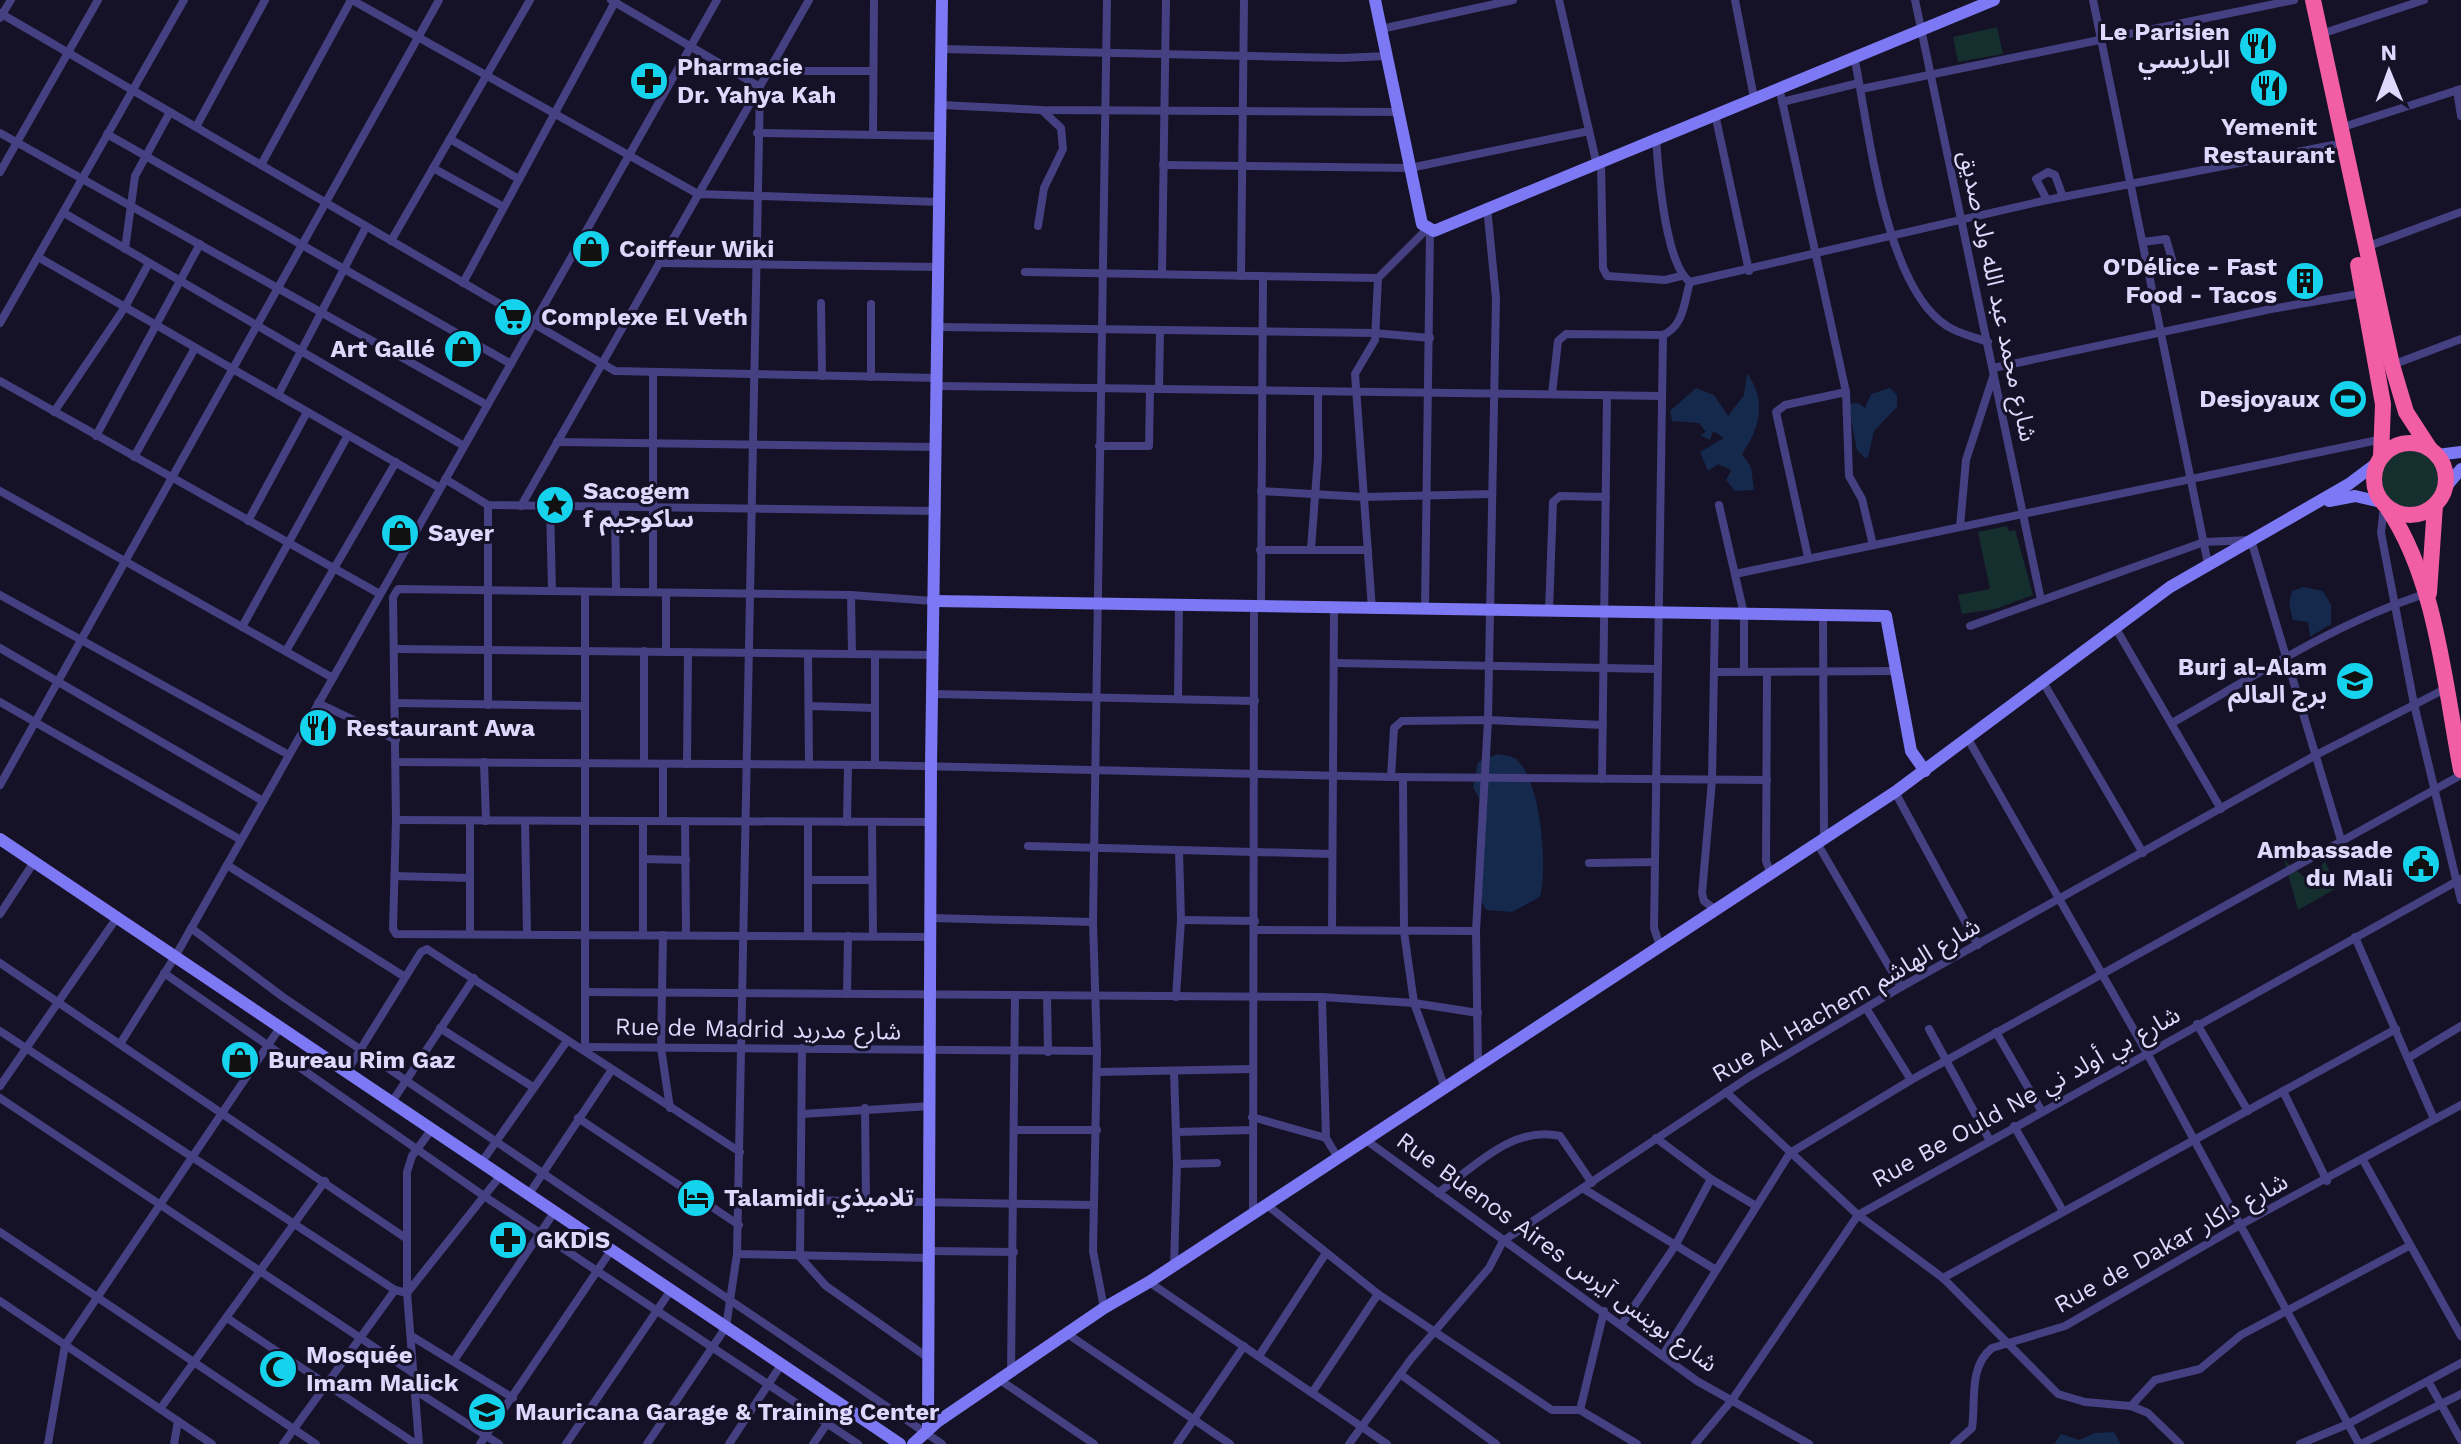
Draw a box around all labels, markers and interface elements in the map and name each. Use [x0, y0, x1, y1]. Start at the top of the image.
place label: Le Parisien الباريسي [2099, 18, 2230, 80]
restaurant icon: Le Parisien الباريسي [2237, 25, 2279, 67]
north arrow [2349, 32, 2429, 112]
text: N [2380, 40, 2397, 65]
place label: Pharmacie Dr. Yahya Kah [677, 53, 836, 109]
pharmacy icon: Pharmacie Dr. Yahya Kah [628, 60, 670, 102]
restaurant icon: Yemenit Restaurant [2248, 67, 2290, 109]
place label: Yemenit Restaurant [2203, 113, 2335, 169]
street label: شارع محمد عبد الله ولد صديق [1951, 148, 2043, 445]
shop icon: Coiffeur Wiki [570, 228, 612, 270]
place label: Coiffeur Wiki [619, 235, 774, 263]
place label: O'Délice - Fast Food - Tacos [2103, 253, 2278, 309]
building icon: O'Délice - Fast Food - Tacos [2284, 260, 2326, 302]
supermarket icon: Complexe El Veth [492, 296, 534, 338]
place label: Complexe El Veth [541, 303, 748, 331]
shop icon: Art Gallé [442, 328, 484, 370]
place label: Art Gallé [331, 335, 435, 363]
sports icon: Desjoyaux [2327, 378, 2369, 420]
place label: Desjoyaux [2199, 385, 2320, 413]
place label: Sacogem f ساكوجيم [583, 477, 694, 536]
place icon: Sacogem f ساكوجيم [534, 484, 576, 526]
shop icon: Sayer [379, 512, 421, 554]
place label: Sayer [428, 519, 495, 547]
place label: Burj al-Alam برج العالم [2178, 653, 2327, 712]
school or university icon: Burj al-Alam برج العالم [2334, 660, 2376, 702]
restaurant icon: Restaurant Awa [297, 707, 339, 749]
place label: Restaurant Awa [346, 714, 535, 742]
place label: Ambassade du Mali [2257, 836, 2393, 892]
public building icon: Ambassade du Mali [2400, 843, 2442, 885]
street label: Rue Al Hachem شارع الهاشم [1707, 912, 1986, 1091]
street label: Rue Be Ould Ne شارع بي أولد ني [1866, 999, 2187, 1198]
street label: Rue de Madrid شارع مدريد [615, 1013, 901, 1048]
shop icon: Bureau Rim Gaz [219, 1039, 261, 1081]
place label: Bureau Rim Gaz [268, 1046, 456, 1074]
street label: Rue Buenos Aires شارع بوينس آيرس [1389, 1126, 1723, 1380]
street label: Rue de Dakar شارع داكار [2049, 1167, 2294, 1322]
hotel icon: Talamidi تلاميذي [675, 1177, 717, 1219]
place label: Talamidi تلاميذي [724, 1184, 914, 1218]
pharmacy icon: GKDIS [487, 1219, 529, 1261]
place label: GKDIS [536, 1226, 610, 1254]
place label: Mosquée Imam Malick [306, 1341, 459, 1397]
mosque icon: Mosquée Imam Malick [257, 1348, 299, 1390]
school or university icon: Mauricana Garage & Training Center [466, 1391, 508, 1433]
place label: Mauricana Garage & Training Center [515, 1398, 940, 1426]

